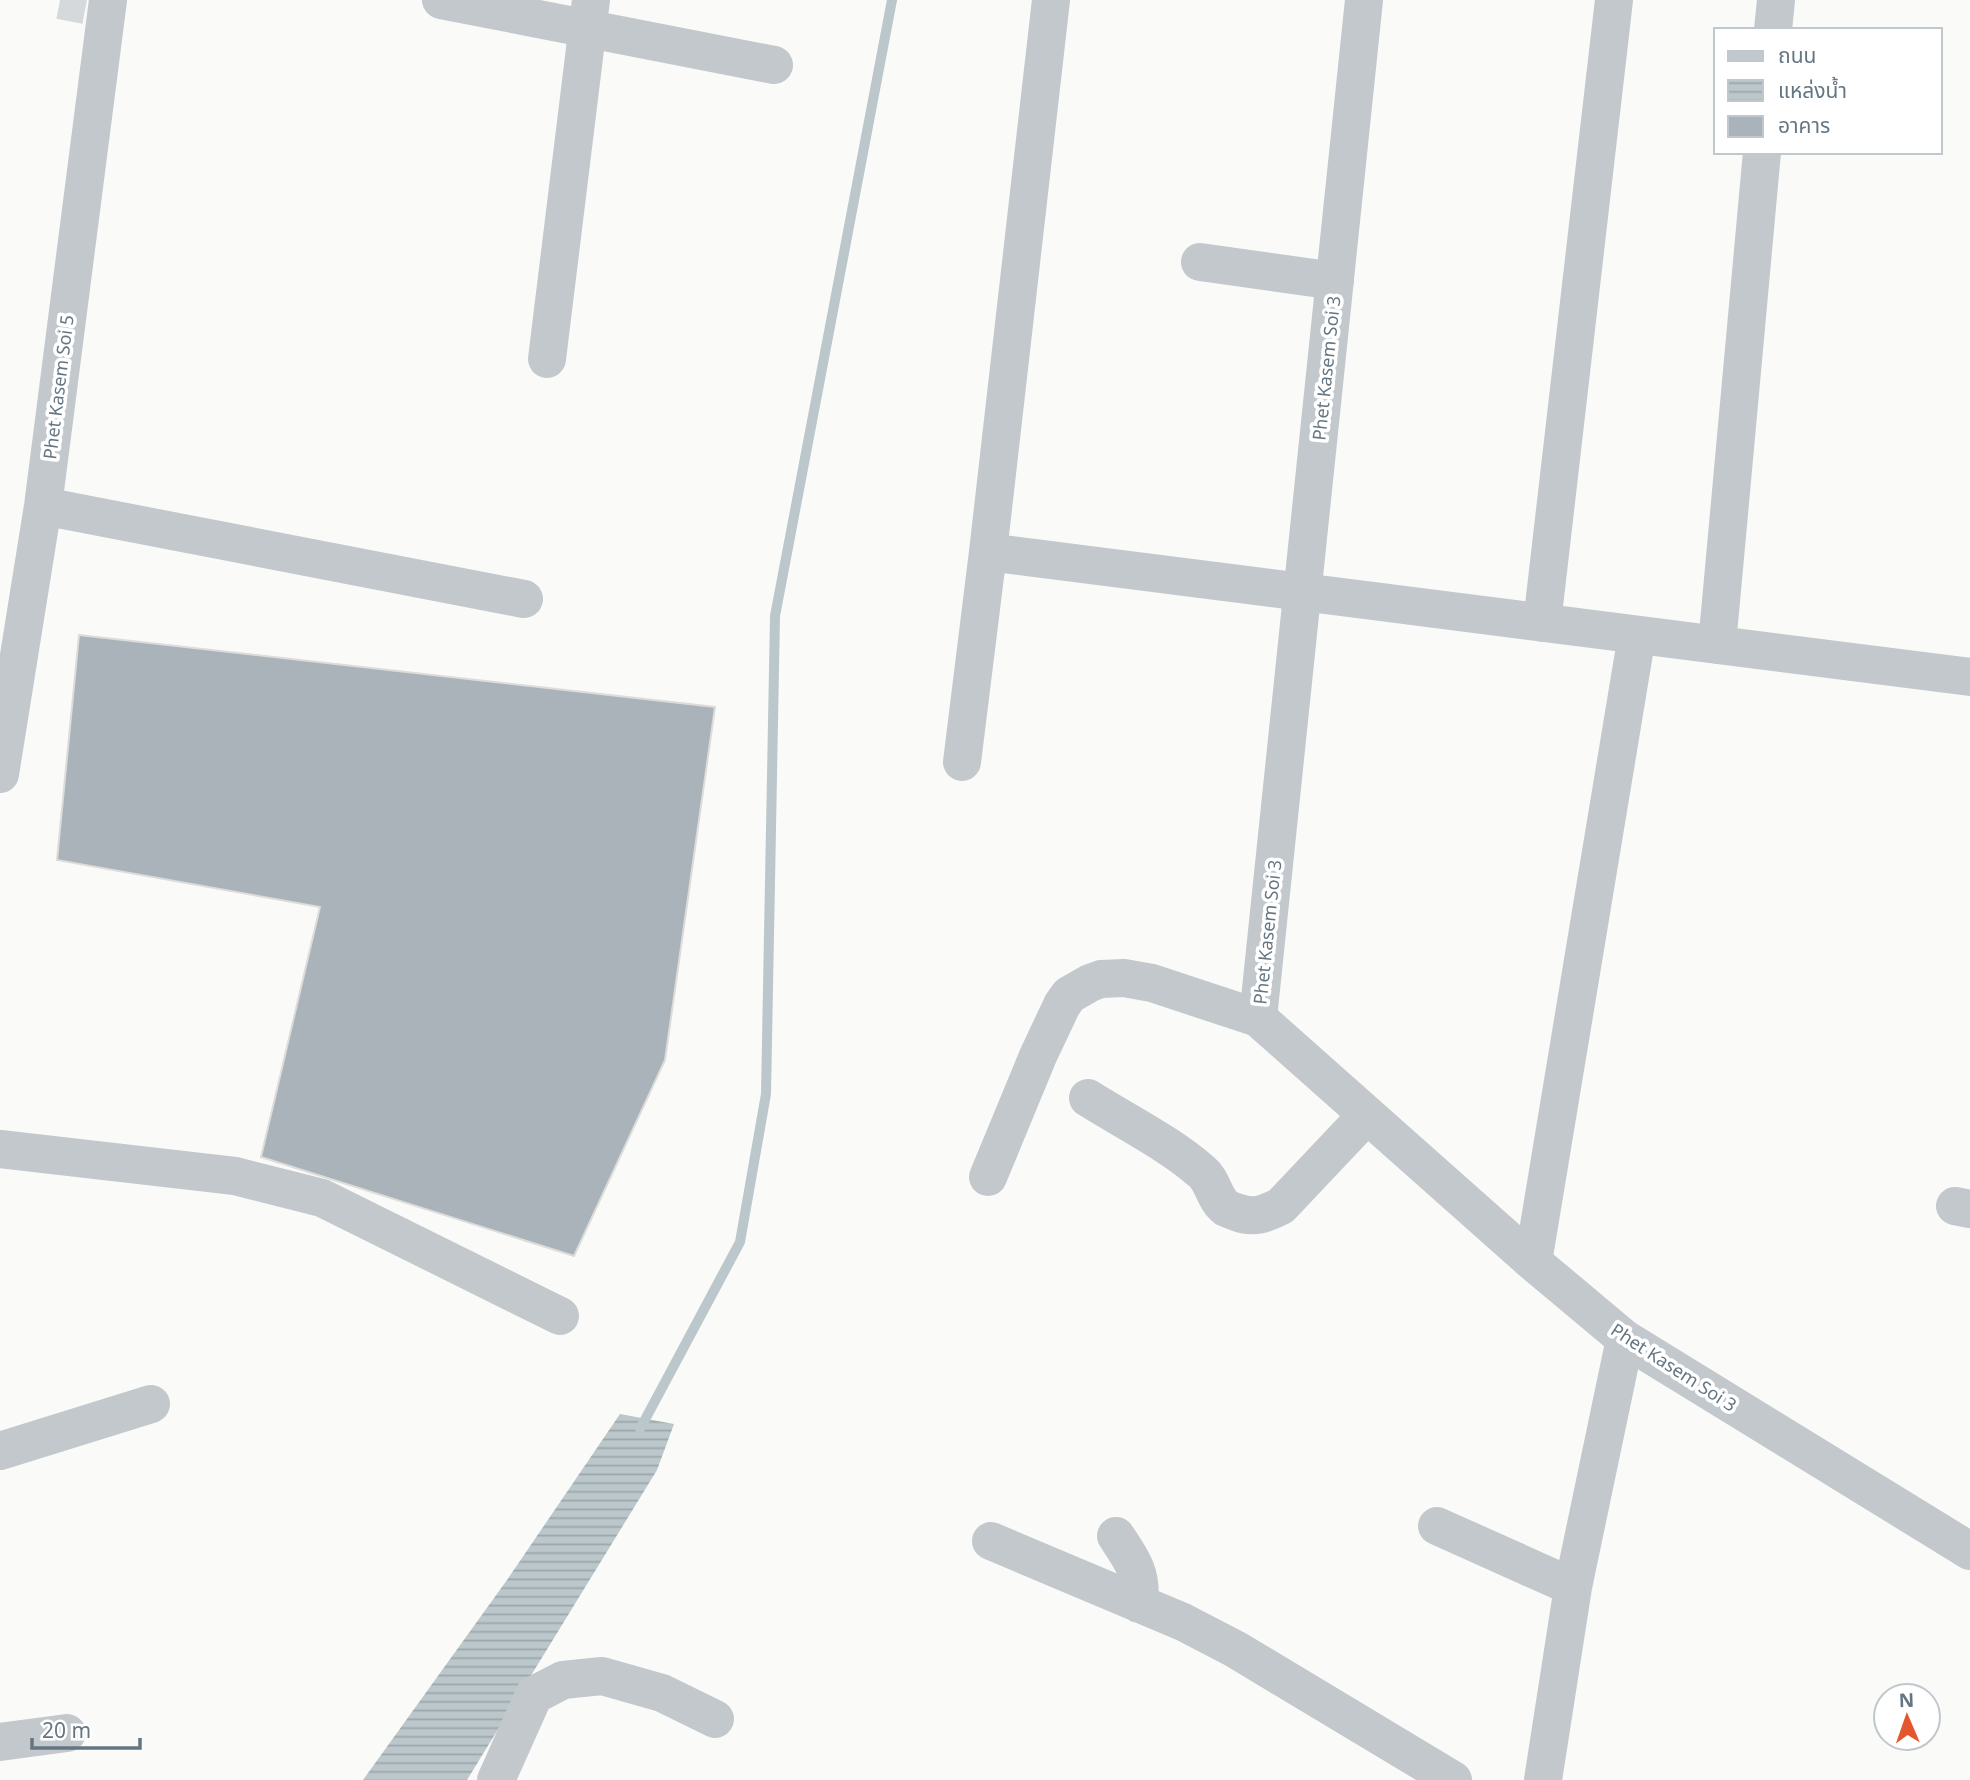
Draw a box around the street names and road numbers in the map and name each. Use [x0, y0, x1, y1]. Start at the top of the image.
street label: Phet Kasem Soi 3 [1306, 295, 1346, 441]
street label: Phet Kasem Soi 5 [37, 313, 79, 461]
street label: Phet Kasem Soi 3 [1247, 859, 1287, 1005]
street label: Phet Kasem Soi 3 [1607, 1317, 1741, 1417]

